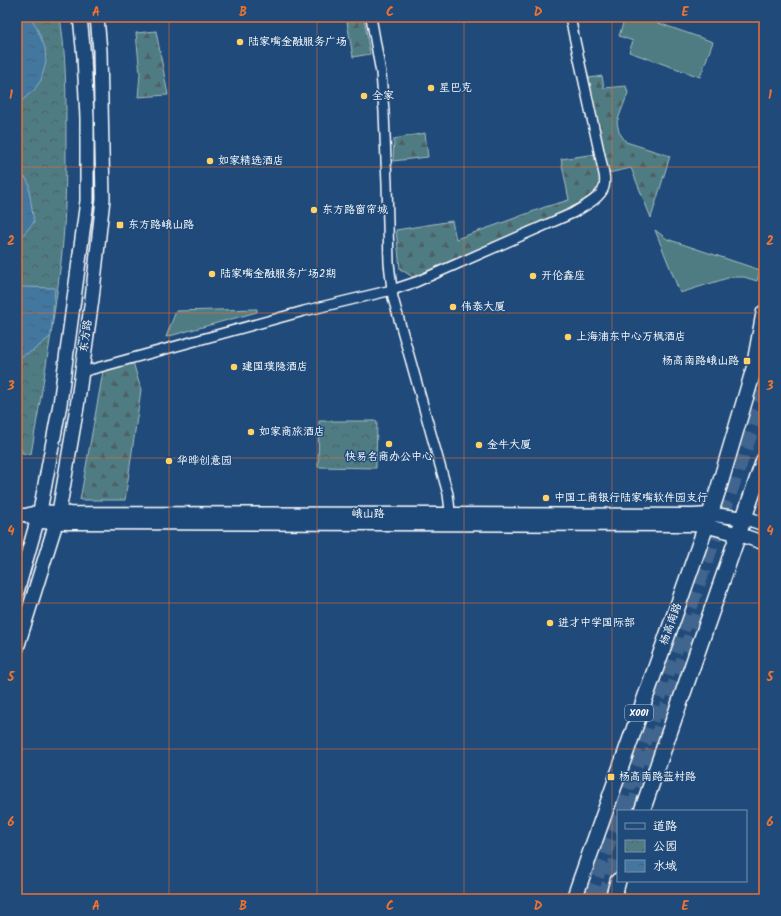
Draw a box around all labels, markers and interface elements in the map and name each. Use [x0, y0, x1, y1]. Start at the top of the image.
text: A [92, 2, 100, 23]
text: B [239, 2, 247, 23]
text: C [386, 2, 394, 23]
text: D [534, 2, 543, 23]
text: E [681, 2, 689, 23]
place label: 陆家嘴金融服务广场 [248, 33, 347, 51]
marker: 陆家嘴金融服务广场 [235, 37, 245, 47]
place label: 星巴克 [439, 79, 472, 97]
marker: 星巴克 [426, 83, 436, 93]
text: 1 [9, 85, 13, 106]
text: 1 [768, 85, 772, 106]
place label: 全家 [372, 87, 394, 105]
marker: 全家 [359, 91, 369, 101]
place label: 如家精选酒店 [218, 152, 284, 170]
marker: 如家精选酒店 [205, 156, 215, 166]
place label: 东方路窗帘城 [322, 201, 388, 219]
marker: 东方路窗帘城 [309, 205, 319, 215]
place label: 东方路峨山路 [128, 216, 194, 234]
marker: 东方路峨山路 [115, 220, 125, 230]
text: 2 [7, 231, 15, 252]
text: 2 [766, 231, 774, 252]
place label: 陆家嘴金融服务广场2期 [220, 265, 336, 283]
place label: 开伦鑫座 [541, 267, 585, 285]
marker: 陆家嘴金融服务广场2期 [207, 269, 217, 279]
marker: 开伦鑫座 [528, 271, 538, 281]
place label: 伟泰大厦 [461, 298, 505, 316]
marker: 伟泰大厦 [448, 302, 458, 312]
street label: 东方路 [75, 318, 97, 354]
place label: 上海浦东中心万枫酒店 [576, 328, 686, 346]
marker: 上海浦东中心万枫酒店 [563, 332, 573, 342]
place label: 杨高南路峨山路 [662, 352, 739, 370]
marker: 杨高南路峨山路 [742, 356, 752, 366]
place label: 建国璞隐酒店 [242, 358, 308, 376]
marker: 建国璞隐酒店 [229, 362, 239, 372]
text: 3 [6, 376, 15, 397]
text: 3 [765, 376, 774, 397]
place label: 如家商旅酒店 [259, 423, 325, 441]
marker: 如家商旅酒店 [246, 427, 256, 437]
place label: 金牛大厦 [487, 436, 531, 454]
marker: 快易名商办公中心 [384, 439, 394, 449]
marker: 金牛大厦 [474, 440, 484, 450]
place label: 快易名商办公中心 [345, 448, 433, 466]
place label: 华晔创意园 [177, 452, 232, 470]
marker: 华晔创意园 [164, 456, 174, 466]
place label: 中国工商银行陆家嘴软件园支行 [554, 489, 708, 507]
marker: 中国工商银行陆家嘴软件园支行 [541, 493, 551, 503]
street label: 峨山路 [352, 505, 385, 523]
text: 4 [7, 521, 15, 542]
text: 4 [766, 521, 774, 542]
street label: 杨高南路 [655, 600, 687, 648]
place label: 进才中学国际部 [558, 614, 635, 632]
marker: 进才中学国际部 [545, 618, 555, 628]
text: 5 [7, 667, 16, 688]
text: 5 [766, 667, 775, 688]
road number: X001 [625, 705, 653, 721]
place label: 杨高南路蓝村路 [619, 768, 696, 786]
marker: 杨高南路蓝村路 [606, 772, 616, 782]
legend [617, 810, 747, 882]
text: 6 [7, 812, 15, 833]
text: 6 [766, 812, 774, 833]
text: 道路 [653, 817, 677, 836]
text: 公园 [653, 837, 677, 856]
text: 水域 [653, 857, 677, 876]
text: A [92, 896, 100, 916]
text: B [239, 896, 247, 916]
text: C [386, 896, 394, 916]
text: D [534, 896, 543, 916]
text: E [681, 896, 689, 916]

